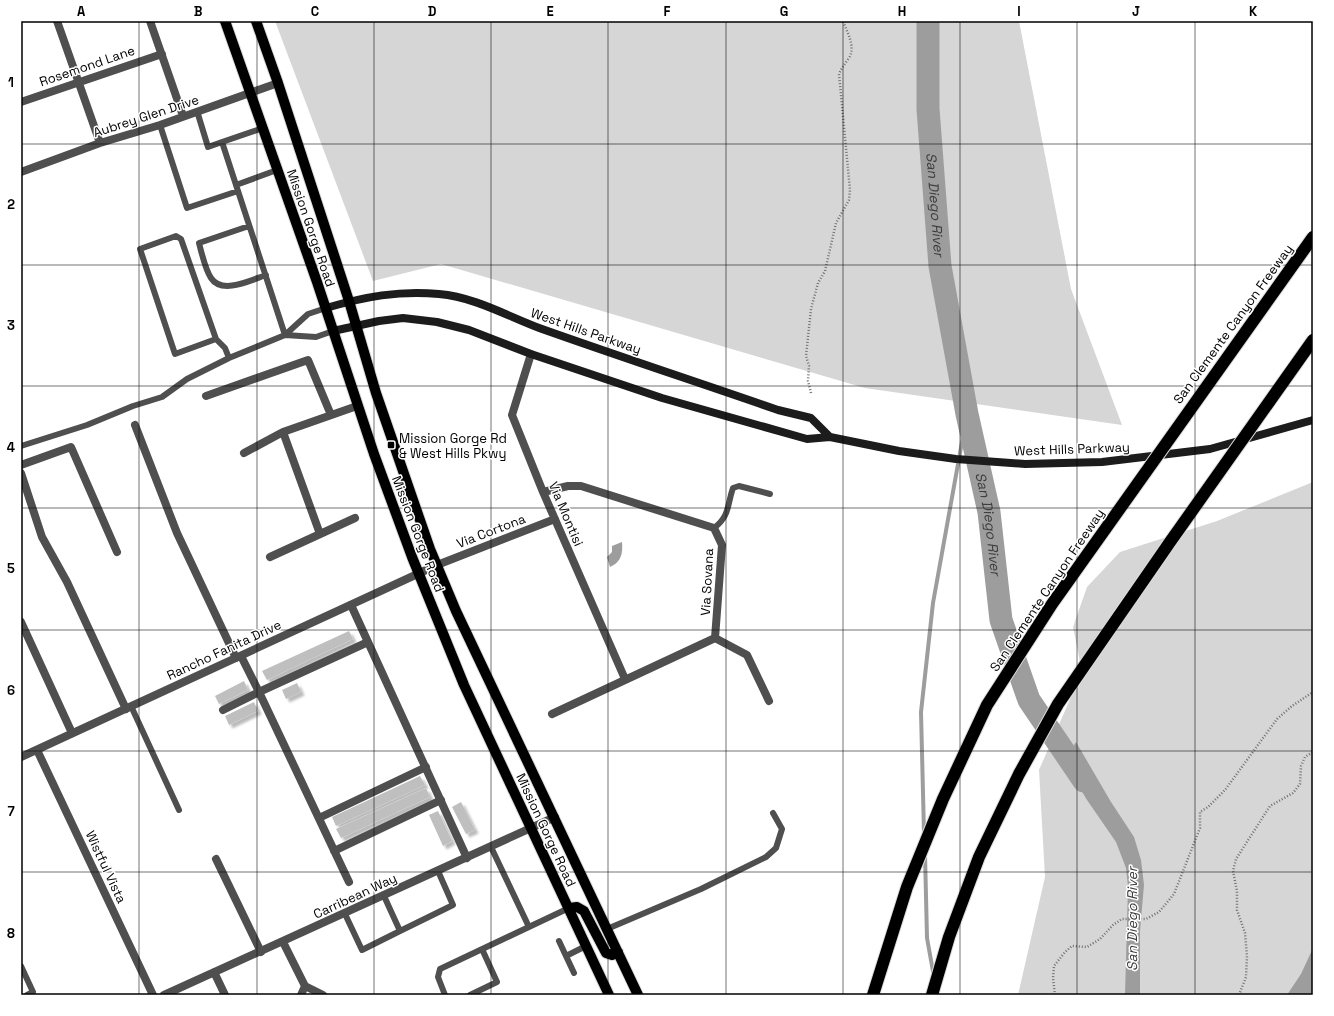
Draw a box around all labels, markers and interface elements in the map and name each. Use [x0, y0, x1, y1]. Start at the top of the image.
text: A [77, 3, 86, 20]
text: B [194, 3, 203, 20]
text: C [311, 3, 319, 20]
text: D [428, 3, 437, 20]
text: E [546, 3, 554, 20]
text: F [664, 3, 671, 20]
text: G [780, 3, 788, 20]
text: H [898, 3, 906, 20]
text: I [1017, 3, 1021, 20]
text: J [1132, 3, 1140, 20]
text: K [1249, 3, 1258, 20]
street label: Rosemond Lane [37, 42, 137, 90]
text: 1 [8, 74, 14, 91]
street label: Aubrey Glen Drive [91, 91, 201, 141]
water label: San Diego River [922, 152, 948, 259]
street label: Mission Gorge Road [283, 167, 339, 289]
text: 2 [7, 196, 15, 213]
street label: San Clemente Canyon Freeway [1169, 241, 1297, 407]
street label: West Hills Parkway [528, 304, 644, 358]
text: 3 [7, 317, 15, 334]
place label: Mission Gorge Rd & West Hills Pkwy [399, 430, 507, 462]
street label: West Hills Parkway [1014, 438, 1130, 460]
text: 4 [7, 439, 15, 456]
marker: Mission Gorge Rd & West Hills Pkwy [386, 440, 396, 450]
water label: San Diego River [971, 471, 1005, 578]
street label: Mission Gorge Road [388, 473, 448, 595]
street label: Via Montisi [545, 479, 587, 549]
street label: San Clemente Canyon Freeway [986, 505, 1108, 675]
street label: Via Cortona [454, 510, 528, 552]
street label: Via Sovana [697, 547, 717, 616]
text: 5 [7, 560, 15, 577]
street label: Rancho Fanita Drive [164, 616, 284, 684]
text: 6 [7, 682, 15, 699]
street label: Mission Gorge Road [512, 771, 580, 889]
text: 7 [7, 803, 15, 820]
street label: Wistful Vista [82, 828, 130, 907]
water label: San Diego River [1123, 865, 1141, 971]
street label: Carribean Way [311, 869, 399, 923]
text: 8 [7, 925, 15, 942]

